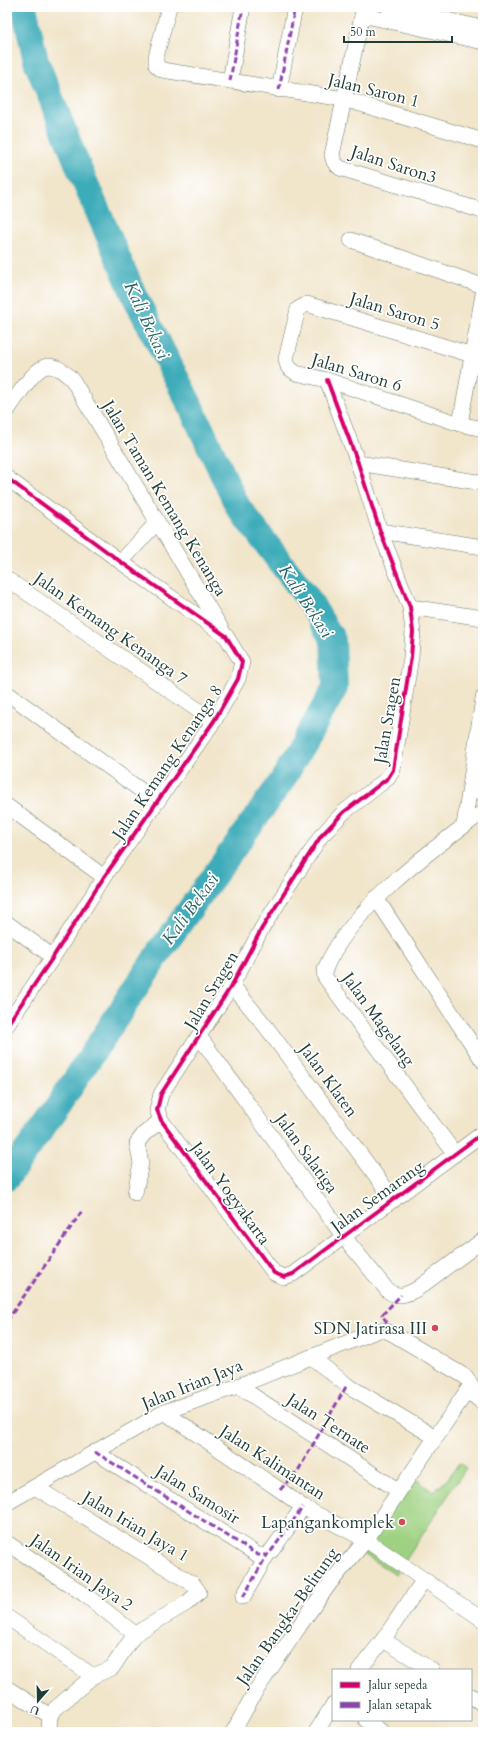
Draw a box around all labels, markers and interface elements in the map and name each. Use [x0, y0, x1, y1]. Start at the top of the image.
scale bar [344, 18, 452, 44]
text: 50 m [350, 24, 377, 40]
street label: Jalan Saron 1 [323, 67, 422, 113]
street label: Jalan Saron3 [345, 139, 440, 189]
water label: Kali Bekasi [118, 277, 176, 364]
street label: Jalan Saron 5 [344, 286, 443, 336]
street label: Jalan Saron 6 [306, 347, 405, 397]
street label: Jalan Taman Kemang Kenanga [95, 394, 233, 601]
water label: Kali Bekasi [272, 560, 339, 644]
street label: Jalan Kemang Kenanga 7 [27, 565, 192, 690]
street label: Jalan Sragen [368, 674, 407, 768]
street label: Jalan Kemang Kenanga 8 [105, 680, 228, 847]
water label: Kali Bekasi [156, 867, 226, 950]
street label: Jalan Sragen [177, 946, 244, 1036]
street label: Jalan Magelang [335, 965, 421, 1071]
street label: Jalan Klaten [292, 1036, 363, 1122]
street label: Jalan Salatiga [268, 1106, 344, 1198]
street label: Jalan Yogyakarta [184, 1135, 276, 1250]
street label: Jalan Semarang [324, 1155, 429, 1240]
place label: SDN Jatirasa III [314, 1317, 427, 1340]
marker: SDN Jatirasa III [430, 1323, 440, 1333]
street label: Jalan Irian Jaya [136, 1354, 247, 1416]
street label: Jalan Ternate [280, 1386, 375, 1459]
street label: Jalan Kalimantan [213, 1418, 330, 1505]
street label: Jalan Samosir [149, 1458, 245, 1530]
street label: Jalan Irian Jaya 1 [76, 1484, 193, 1567]
place label: Lapangankomplek [261, 1511, 395, 1534]
marker: Lapangankomplek [397, 1517, 407, 1527]
street label: Jalan Irian Jaya 2 [23, 1527, 138, 1616]
street label: Jalan Bangka-Belitung [229, 1542, 344, 1692]
legend [332, 1669, 472, 1721]
text: Jalur sepeda [366, 1677, 428, 1693]
north arrow [18, 1681, 58, 1721]
text: Jalan setapak [366, 1697, 433, 1713]
text: U [28, 1701, 42, 1719]

